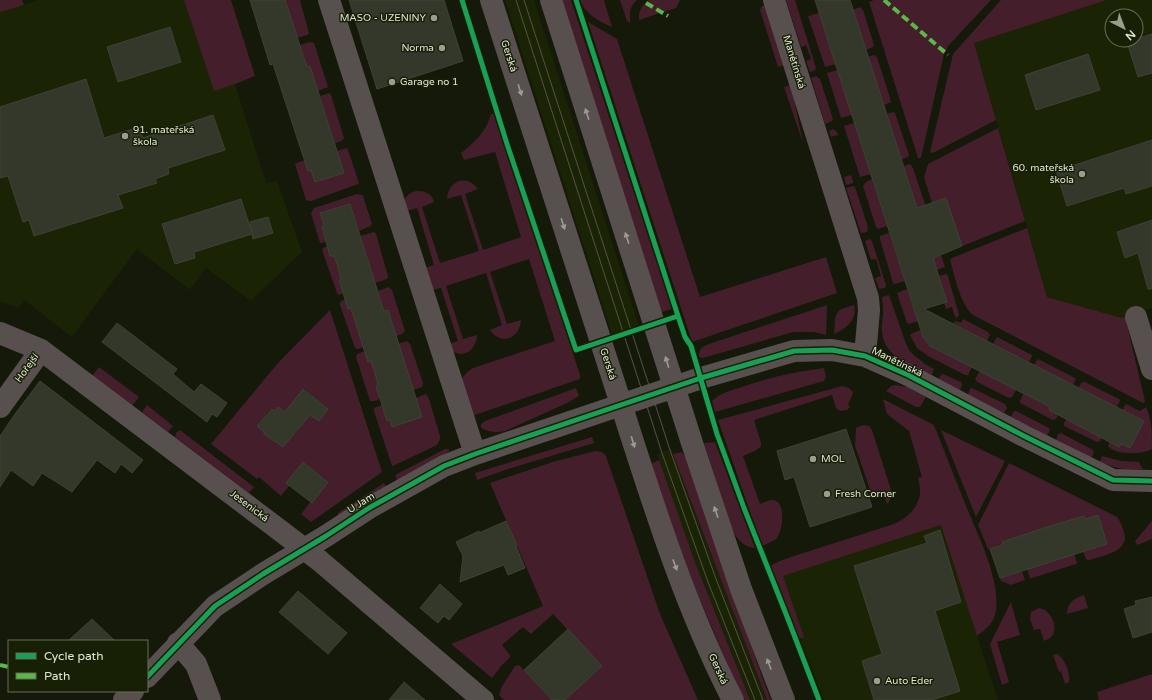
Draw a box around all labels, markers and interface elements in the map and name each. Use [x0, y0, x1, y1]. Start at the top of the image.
north arrow [1104, 8, 1144, 48]
place label: MASO - UZENINY [340, 12, 427, 24]
marker: MASO - UZENINY [429, 13, 439, 23]
text: N [1123, 27, 1138, 43]
street label: Manětínská [780, 34, 808, 90]
street label: Gerská [498, 39, 520, 73]
place label: Norma [401, 42, 434, 54]
marker: Norma [437, 43, 447, 53]
place label: Garage no 1 [400, 76, 458, 88]
marker: Garage no 1 [387, 77, 397, 87]
one-way arrow [517, 85, 523, 97]
one-way arrow [584, 108, 590, 120]
place label: 91. mateřská škola [133, 124, 194, 148]
marker: 91. mateřská škola [120, 131, 130, 141]
place label: 60. mateřská škola [1013, 162, 1074, 186]
marker: 60. mateřská škola [1077, 169, 1087, 179]
one-way arrow [560, 219, 566, 231]
one-way arrow [624, 232, 630, 244]
street label: Manětínská [870, 345, 924, 379]
street label: Gerská [597, 347, 619, 381]
street label: Hořejší [13, 351, 42, 385]
one-way arrow [663, 356, 669, 368]
one-way arrow [630, 436, 636, 448]
place label: MOL [821, 453, 845, 465]
marker: MOL [808, 454, 818, 464]
street label: Jesenická [227, 487, 271, 525]
place label: Fresh Corner [835, 488, 896, 500]
marker: Fresh Corner [822, 489, 832, 499]
street label: U Jam [345, 490, 377, 516]
one-way arrow [712, 506, 718, 518]
one-way arrow [673, 559, 679, 571]
legend [8, 640, 148, 692]
text: Cycle path [44, 649, 103, 663]
street label: Gerská [706, 652, 730, 686]
one-way arrow [766, 657, 772, 669]
text: Path [44, 669, 70, 683]
place label: Auto Eder [885, 675, 933, 687]
marker: Auto Eder [872, 676, 882, 686]

